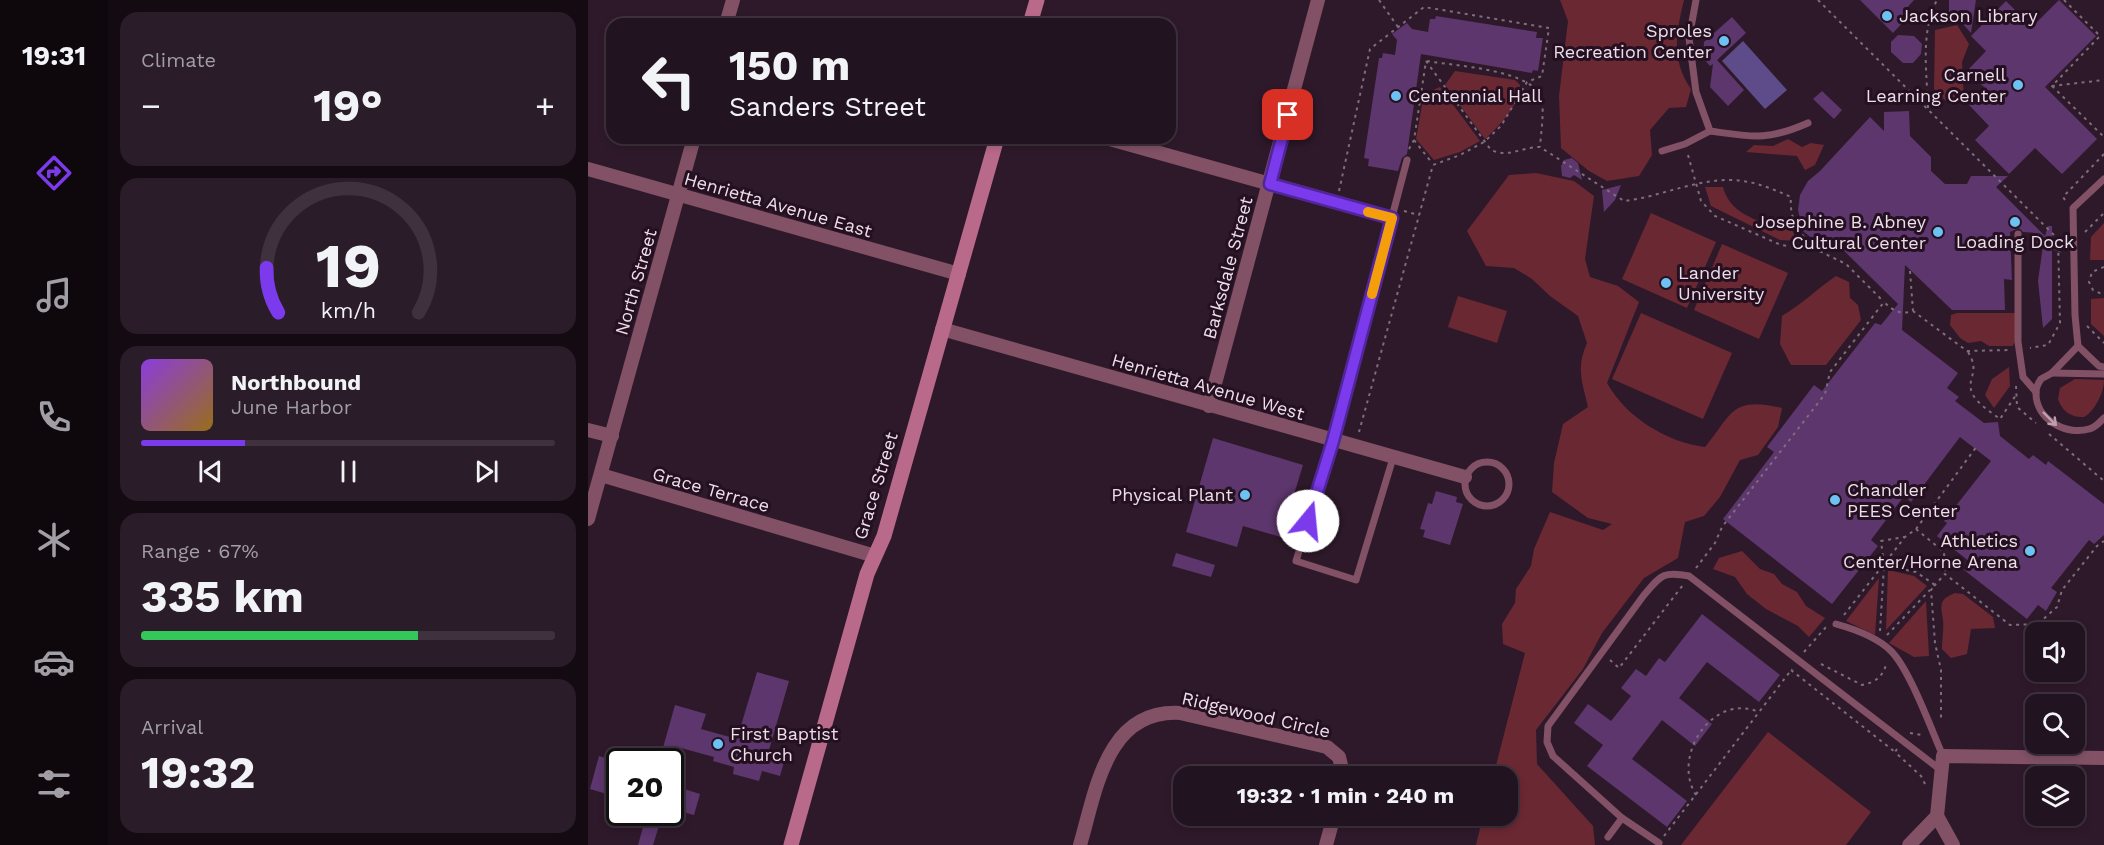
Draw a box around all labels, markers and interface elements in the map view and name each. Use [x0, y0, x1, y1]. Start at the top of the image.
place label: Jackson Library [1899, 5, 2038, 26]
marker: Jackson Library [1880, 9, 1894, 23]
place label: Sproles Recreation Center [1553, 20, 1712, 62]
marker: Sproles Recreation Center [1717, 34, 1731, 48]
text: 19:31 [22, 40, 86, 72]
text: 150 m [729, 41, 850, 90]
icon: left [630, 42, 708, 120]
text: Climate [141, 48, 216, 72]
place label: Carnell Learning Center [1866, 64, 2006, 106]
marker: Carnell Learning Center [2011, 78, 2025, 92]
text: 19° [313, 79, 383, 132]
place label: Centennial Hall [1408, 85, 1543, 106]
text: − [141, 86, 161, 125]
text: + [535, 86, 555, 125]
pin [1262, 89, 1313, 140]
marker: Centennial Hall [1389, 89, 1403, 103]
text: Sanders Street [729, 91, 926, 123]
icon: arrive [1271, 98, 1304, 131]
icon: directions [33, 152, 75, 194]
street label: Henrietta Avenue East [682, 168, 875, 242]
street label: Barksdale Street [1198, 194, 1257, 341]
place label: Josephine B. Abney Cultural Center [1755, 211, 1927, 253]
marker: Loading Dock [2008, 215, 2022, 229]
marker: Josephine B. Abney Cultural Center [1931, 225, 1945, 239]
street label: North Street [610, 226, 661, 337]
text: 19 [315, 229, 381, 302]
place label: Loading Dock [1956, 231, 2074, 252]
place label: Lander University [1678, 262, 1765, 304]
icon: music [33, 274, 75, 316]
marker: Lander University [1659, 276, 1673, 290]
text: km/h [320, 299, 376, 324]
street label: Henrietta Avenue West [1109, 349, 1307, 424]
text: Northbound [231, 370, 361, 395]
text: June Harbor [231, 395, 352, 419]
icon: phone [33, 396, 75, 438]
one-way arrow [2042, 412, 2057, 427]
street label: Grace Street [849, 429, 902, 542]
icon: previous [194, 455, 227, 488]
icon: pause [332, 455, 365, 488]
icon: next [470, 455, 503, 488]
street label: Grace Terrace [650, 463, 772, 516]
place label: Chandler PEES Center [1847, 479, 1958, 521]
place label: Physical Plant [1111, 484, 1233, 505]
marker: Physical Plant [1238, 488, 1252, 502]
position arrow [1276, 489, 1340, 553]
marker: Chandler PEES Center [1828, 493, 1842, 507]
icon: climate [33, 519, 75, 561]
place label: Athletics Center/Horne Arena [1843, 530, 2018, 572]
text: Range · 67% [141, 539, 259, 563]
marker: Athletics Center/Horne Arena [2023, 544, 2037, 558]
text: 335 km [141, 570, 304, 623]
map controls [2025, 622, 2085, 826]
button: sound [2025, 622, 2085, 682]
icon: car [33, 641, 75, 683]
street label: Ridgewood Circle [1180, 687, 1332, 742]
button: search [2025, 694, 2085, 754]
text: Arrival [141, 715, 203, 739]
place label: First Baptist Church [730, 723, 839, 765]
marker: First Baptist Church [711, 737, 725, 751]
text: 19:32 [141, 746, 255, 799]
speed limit sign: 20 [606, 748, 684, 826]
icon: filters [33, 763, 75, 805]
button: layers [2025, 766, 2085, 826]
text: 19:32 · 1 min · 240 m [1237, 783, 1454, 808]

